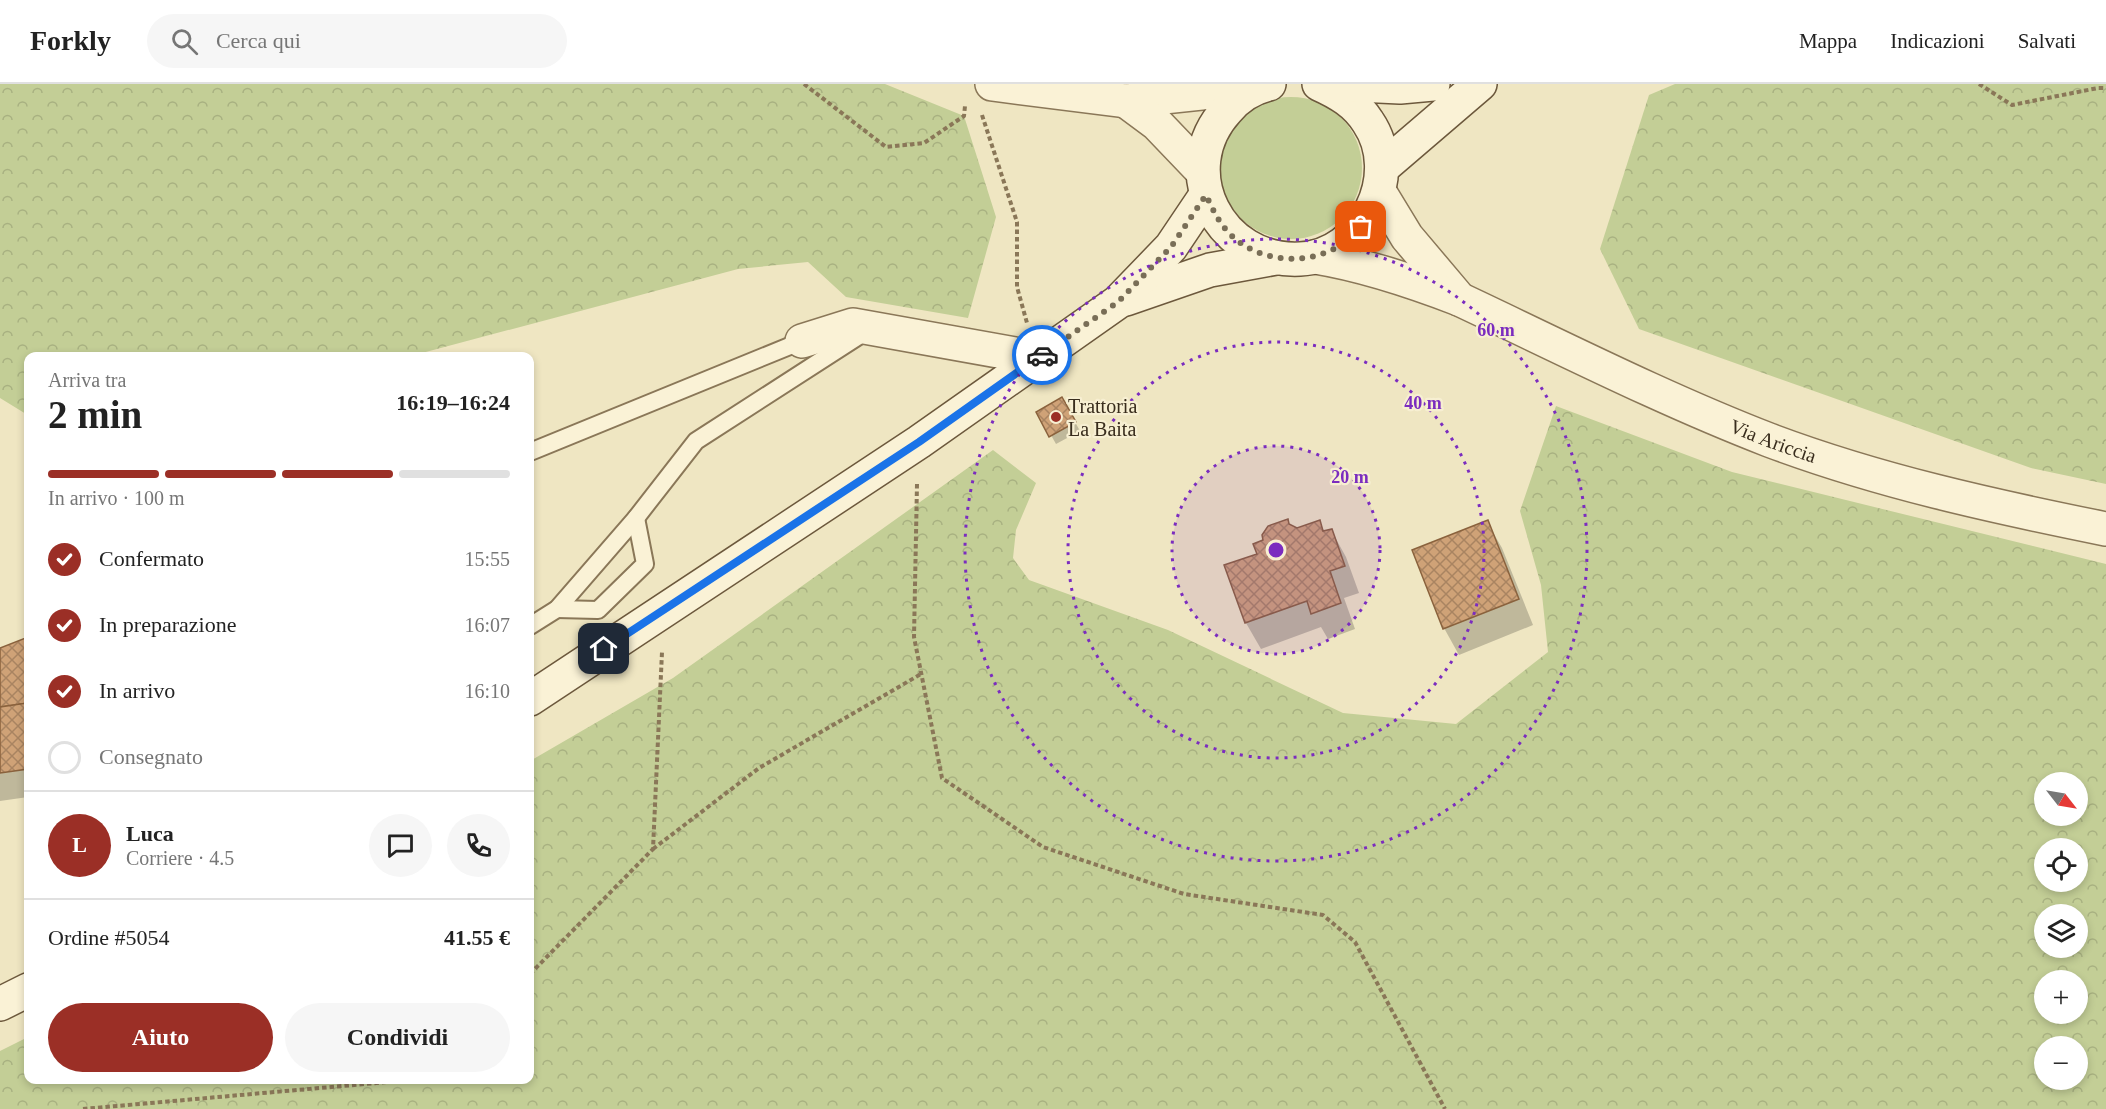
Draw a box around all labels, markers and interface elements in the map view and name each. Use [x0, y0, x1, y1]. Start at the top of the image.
search box [147, 14, 567, 68]
text: Forkly [30, 25, 111, 56]
icon: search [168, 25, 201, 58]
text: Cerca qui [216, 28, 301, 53]
text: Mappa [1799, 29, 1857, 53]
text: Indicazioni [1890, 29, 1985, 53]
text: Salvati [2018, 29, 2076, 53]
pin [1335, 201, 1386, 252]
icon: bag [1344, 210, 1377, 243]
text: 60 m [1477, 320, 1515, 340]
courier [1012, 325, 1072, 385]
icon: car [1026, 339, 1059, 372]
text: Arriva tra [48, 369, 126, 391]
text: 16:19–16:24 [396, 390, 510, 415]
text: 2 min [48, 393, 142, 436]
text: 40 m [1404, 393, 1442, 413]
place label: Trattoria La Baita [1068, 395, 1137, 440]
marker: Trattoria La Baita [1049, 410, 1063, 424]
street label: Via Ariccia [1727, 415, 1819, 467]
text: 20 m [1331, 467, 1369, 487]
text: In arrivo · 100 m [48, 487, 185, 509]
centre of rings [1266, 540, 1286, 560]
icon: check [48, 543, 81, 576]
text: Confermato [99, 546, 204, 571]
text: 15:55 [464, 548, 510, 570]
icon: check [48, 609, 81, 642]
text: In preparazione [99, 612, 236, 637]
text: 16:07 [464, 614, 510, 636]
pin [578, 623, 629, 674]
icon: home [587, 632, 620, 665]
icon: check [48, 675, 81, 708]
text: In arrivo [99, 678, 175, 703]
text: 16:10 [464, 680, 510, 702]
text: Consegnato [99, 744, 203, 769]
north arrow [2034, 772, 2088, 826]
map controls [2034, 772, 2088, 1090]
button: chat [369, 814, 432, 877]
button: phone [447, 814, 510, 877]
text: Luca [126, 821, 174, 846]
text: L [72, 832, 87, 857]
button: locate [2034, 838, 2088, 892]
text: Corriere · 4.5 [126, 847, 234, 869]
button: layers [2034, 904, 2088, 958]
text: Ordine #5054 [48, 925, 170, 950]
text: 41.55 € [444, 925, 510, 950]
button: + [2034, 970, 2088, 1024]
button: Aiuto [48, 1003, 273, 1072]
button: Condividi [285, 1003, 510, 1072]
button: − [2034, 1036, 2088, 1090]

